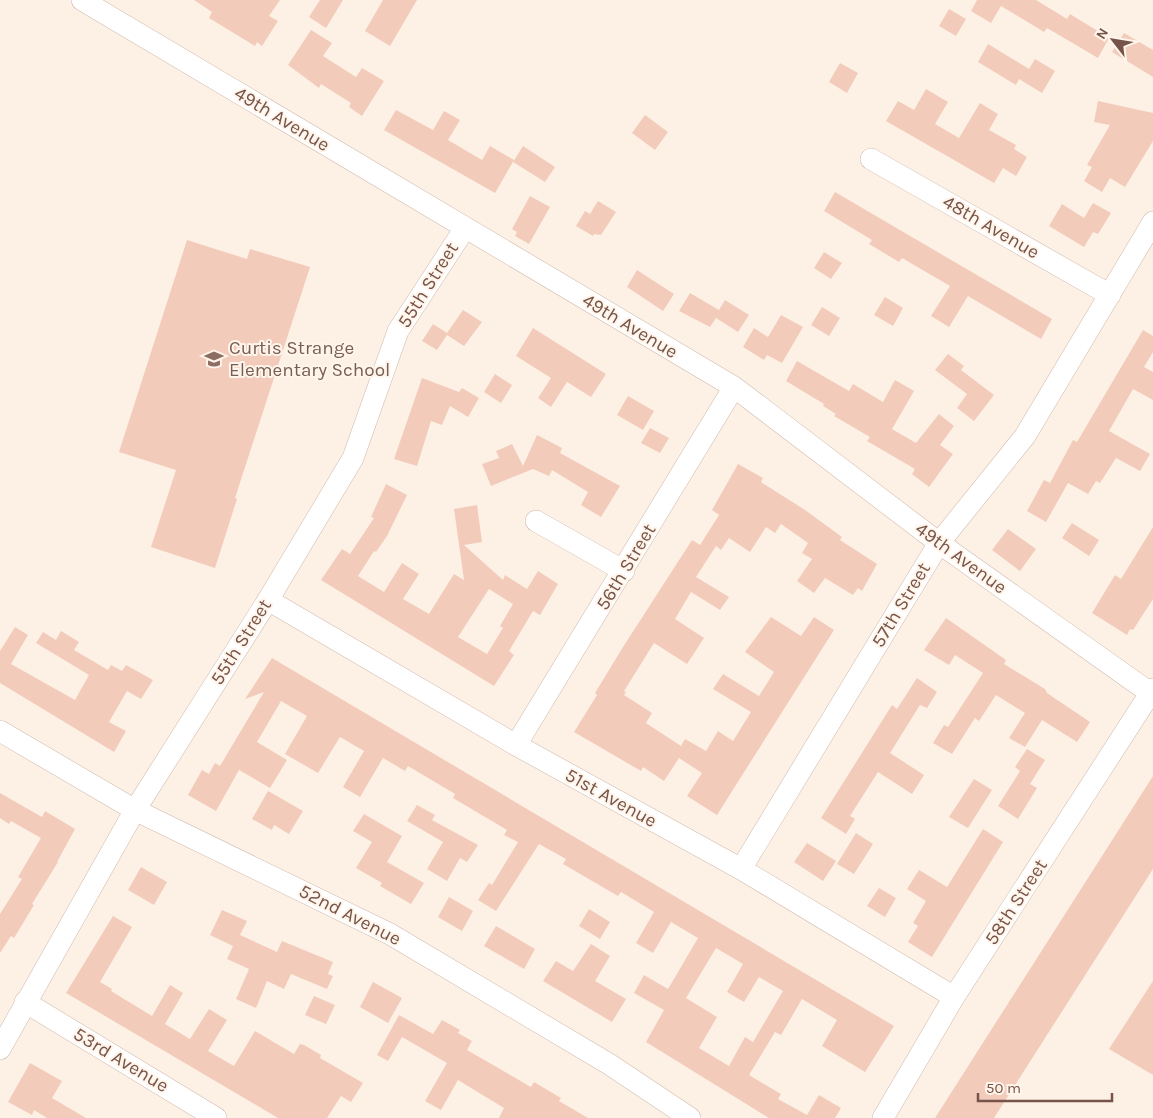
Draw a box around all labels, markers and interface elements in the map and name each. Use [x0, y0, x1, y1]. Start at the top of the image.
north arrow [1088, 15, 1138, 65]
text: N [1092, 25, 1112, 42]
street label: 49th Avenue [230, 82, 334, 156]
street label: 48th Avenue [939, 190, 1043, 264]
street label: 55th Street [393, 238, 463, 332]
street label: 49th Avenue [578, 289, 682, 363]
place label: Curtis Strange Elementary School [229, 337, 390, 381]
school or university icon: Curtis Strange Elementary School [203, 348, 225, 370]
street label: 49th Avenue [911, 518, 1011, 598]
street label: 56th Street [592, 520, 660, 614]
street label: 57th Street [867, 559, 935, 651]
street label: 55th Street [206, 595, 276, 689]
street label: 51st Avenue [561, 764, 661, 832]
street label: 58th Street [980, 855, 1052, 949]
street label: 52nd Avenue [295, 880, 405, 950]
street label: 53rd Avenue [69, 1023, 173, 1097]
scale bar [978, 1070, 1112, 1102]
text: 50 m [986, 1079, 1021, 1097]

